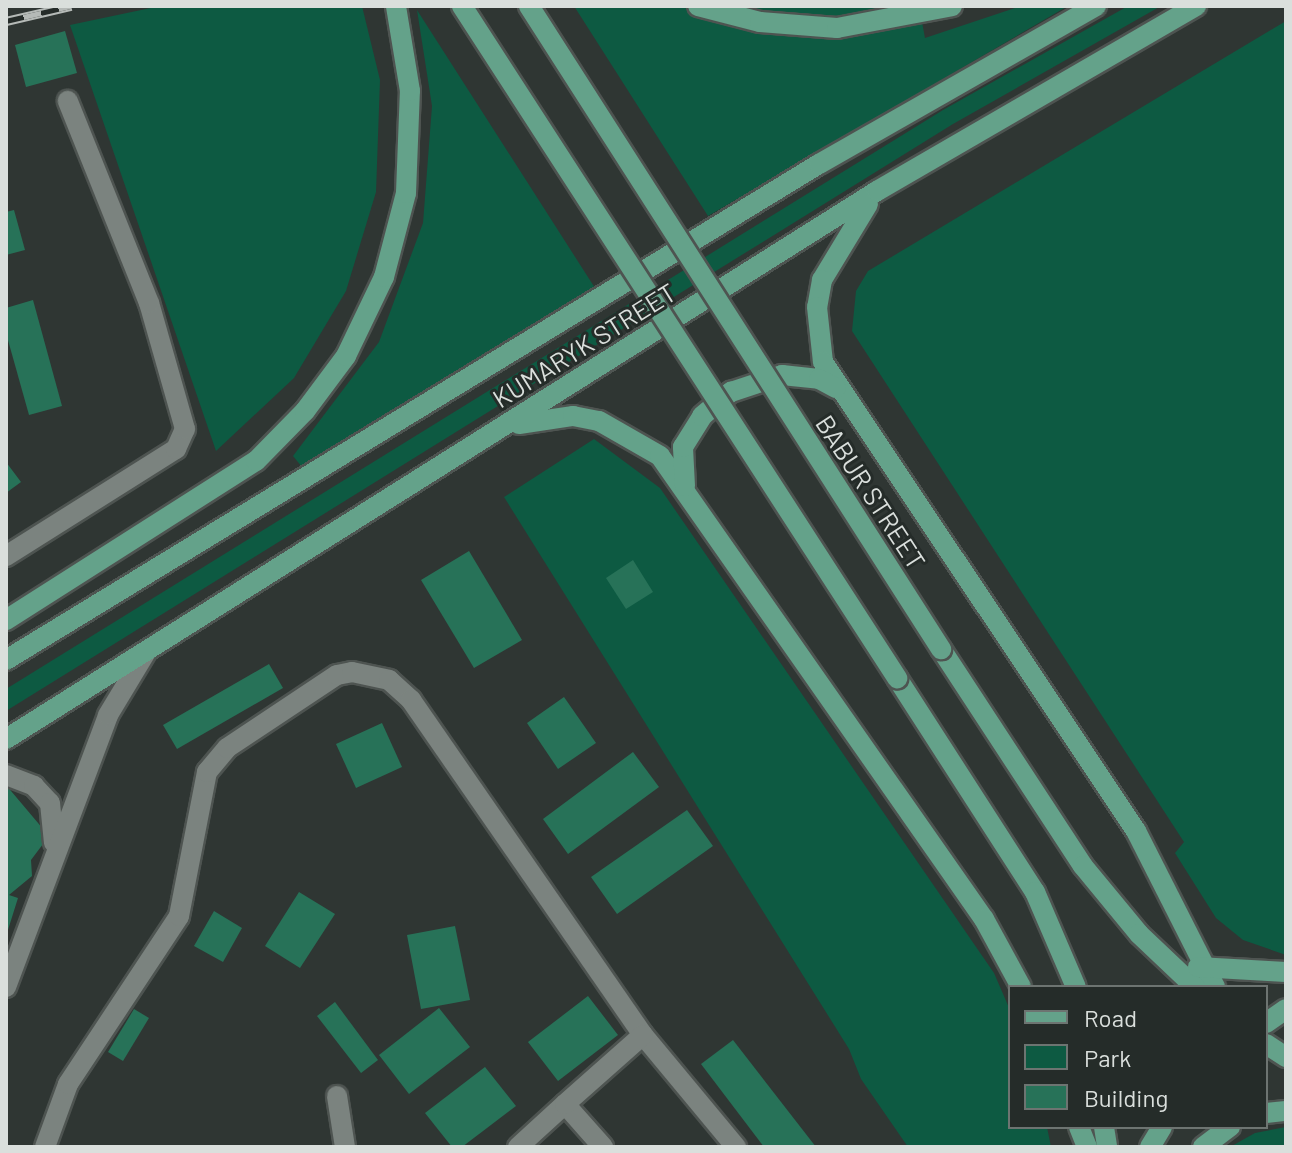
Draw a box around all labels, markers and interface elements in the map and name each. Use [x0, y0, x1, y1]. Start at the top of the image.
street label: KUMARYK STREET [487, 276, 681, 414]
street label: BABUR STREET [810, 409, 932, 575]
legend [1008, 985, 1268, 1129]
text: Road [1084, 1003, 1137, 1032]
text: Park [1084, 1043, 1131, 1072]
text: Building [1084, 1083, 1168, 1112]

